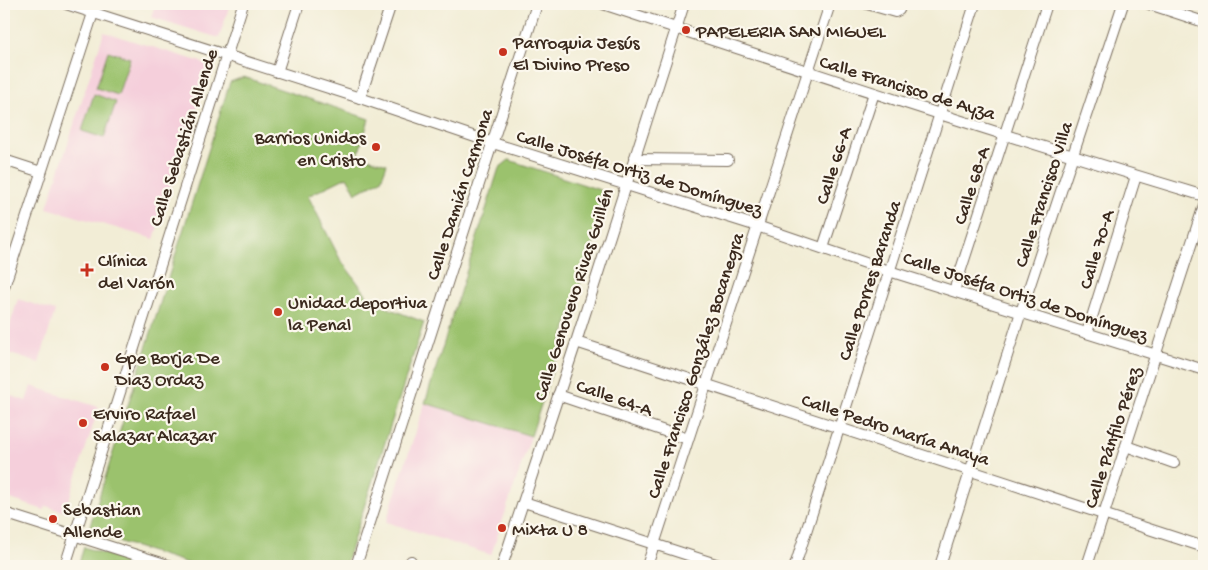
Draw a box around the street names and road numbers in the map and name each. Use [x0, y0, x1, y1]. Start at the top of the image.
street label: Calle Sebastián Allende [146, 46, 225, 230]
street label: Calle Francisco de Ayza [816, 52, 999, 128]
street label: Calle Damián Carmona [423, 105, 500, 284]
street label: Calle Francisco Villa [1011, 118, 1080, 271]
street label: Calle 66-A [812, 123, 859, 208]
street label: Calle Joséfa Ortiz de Domínguez [513, 126, 765, 223]
street label: Calle 68-A [950, 142, 997, 228]
street label: Calle Genovevo Rivas Guillén [530, 186, 621, 404]
street label: Calle Porres Baranda [835, 197, 908, 364]
street label: Calle 70-A [1075, 206, 1122, 292]
street label: Calle Francisco González Bocanegra [643, 229, 752, 502]
street label: Calle Joséfa Ortiz de Domínguez [900, 248, 1151, 349]
street label: Calle Pánfilo Pérez [1081, 364, 1148, 512]
street label: Calle 64-A [573, 376, 657, 424]
street label: Calle Pedro María Anaya [798, 390, 993, 473]

